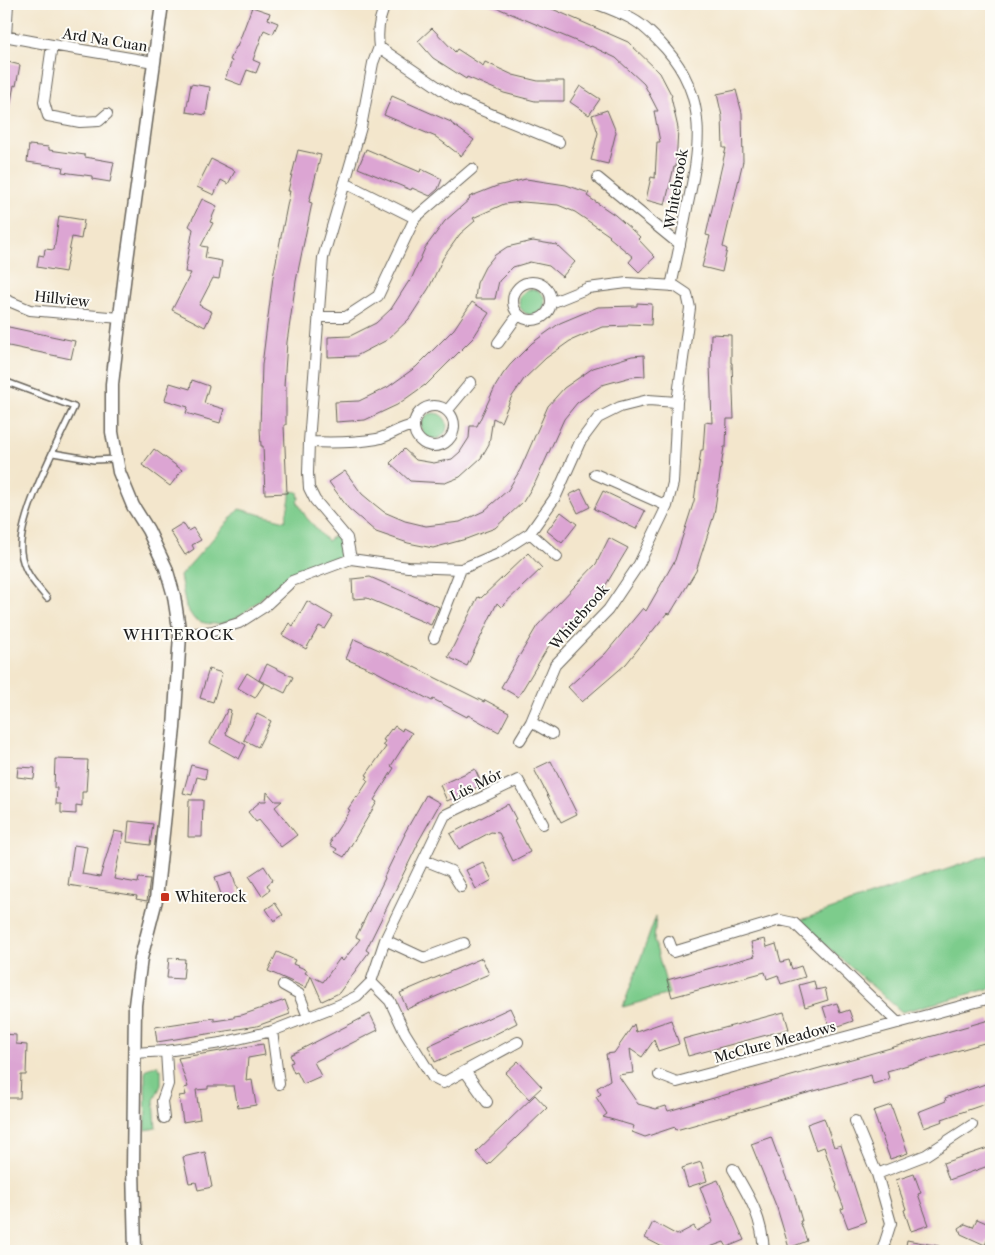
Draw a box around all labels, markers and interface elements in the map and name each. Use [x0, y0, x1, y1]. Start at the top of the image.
street label: Ard Na Cuan [60, 24, 149, 56]
street label: Whitebrook [660, 147, 692, 231]
street label: Hillview [33, 287, 91, 311]
street label: Whitebrook [545, 580, 613, 654]
district label: WHITEROCK [122, 625, 235, 644]
street label: Lús Mór [447, 765, 505, 805]
place label: Whiterock [174, 888, 247, 906]
marker: Whiterock [159, 891, 171, 903]
street label: McClure Meadows [712, 1017, 838, 1067]

